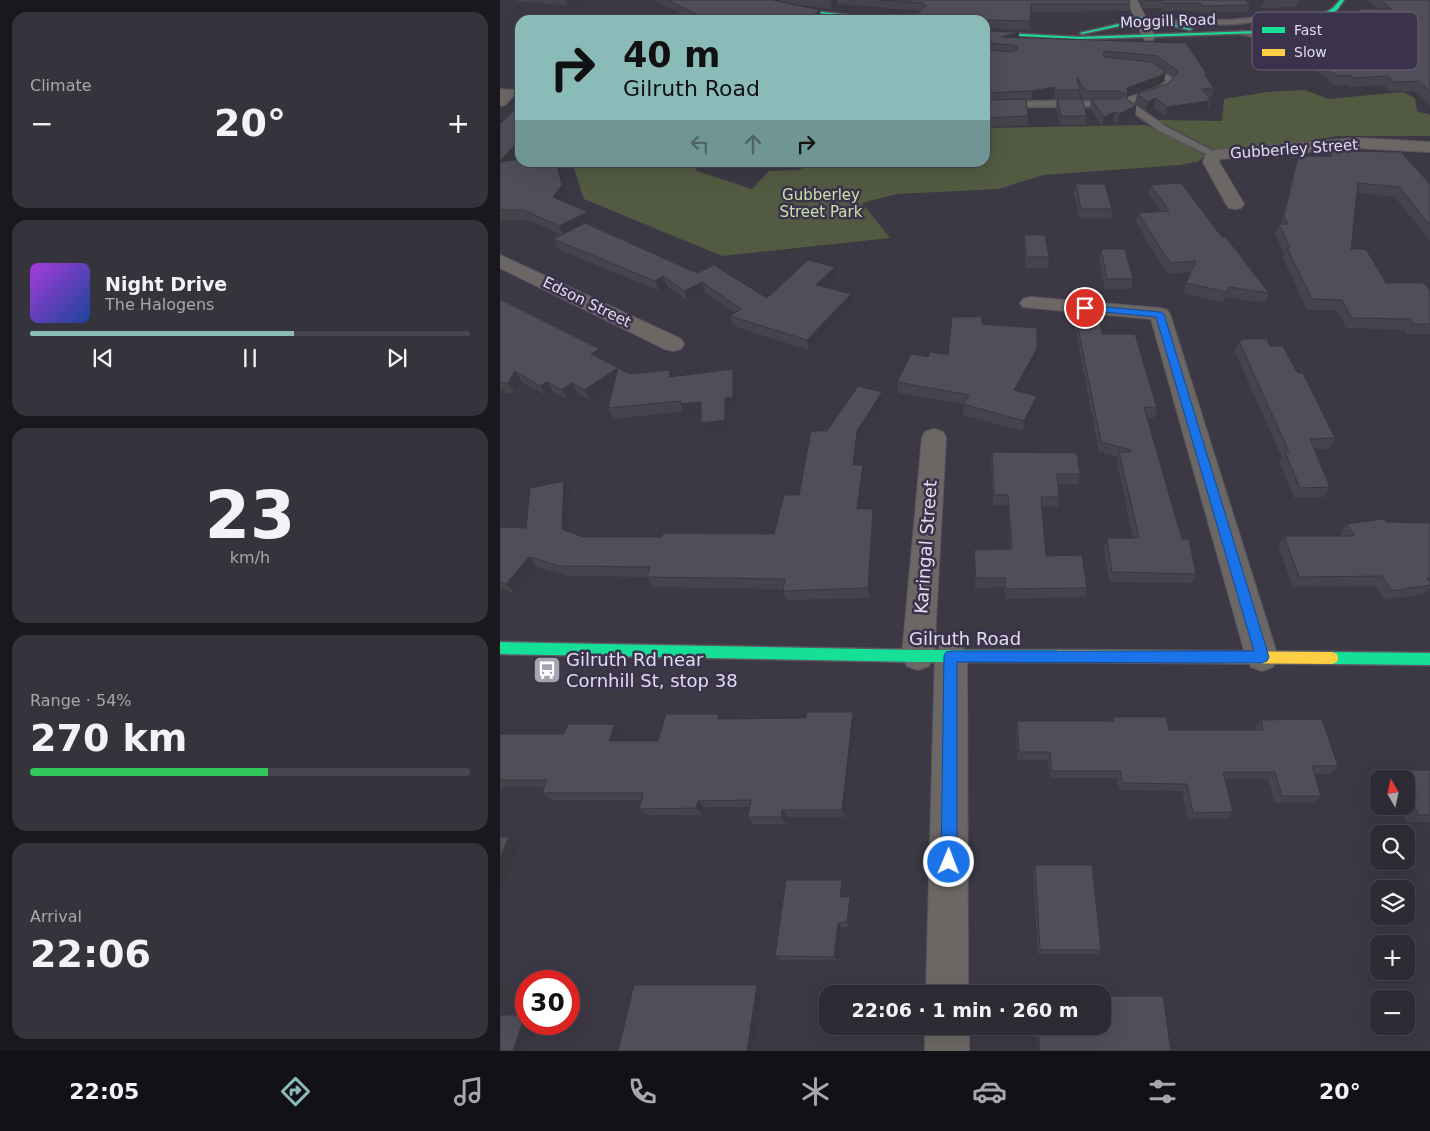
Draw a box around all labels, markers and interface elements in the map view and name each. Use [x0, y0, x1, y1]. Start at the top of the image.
street label: Moggill Road [1120, 10, 1216, 32]
legend [1252, 12, 1418, 70]
text: Fast [1294, 22, 1323, 38]
icon: right [540, 35, 605, 100]
text: 40 m [623, 35, 720, 75]
text: Slow [1294, 44, 1327, 60]
text: Climate [30, 76, 92, 95]
text: Gilruth Road [623, 76, 760, 101]
text: 20° [214, 101, 286, 145]
text: − [30, 107, 53, 140]
text: + [447, 107, 470, 140]
icon: left [686, 130, 714, 158]
icon: ahead [739, 130, 767, 158]
icon: right [792, 130, 820, 158]
street label: Gubberley Street [1229, 136, 1359, 162]
park label: Gubberley Street Park [780, 186, 863, 221]
text: Night Drive [105, 273, 227, 295]
street label: Edson Street [540, 273, 634, 331]
pin [1064, 287, 1106, 329]
icon: arrive [1071, 294, 1099, 322]
text: The Halogens [105, 295, 214, 314]
icon: previous [89, 344, 117, 372]
icon: pause [236, 344, 264, 372]
icon: next [383, 344, 411, 372]
text: 23 [205, 478, 295, 553]
street label: Karingal Street [910, 479, 941, 615]
text: km/h [230, 548, 270, 567]
street label: Gilruth Road [909, 628, 1021, 649]
place label: Gilruth Rd near Cornhill St, stop 38 [566, 649, 738, 691]
bus stop icon: Gilruth Rd near Cornhill St, stop 38 [532, 655, 562, 685]
text: Range · 54% [30, 691, 132, 710]
text: 270 km [30, 716, 187, 760]
north arrow [1370, 770, 1415, 815]
map controls [1370, 770, 1415, 1035]
button: search [1370, 825, 1415, 870]
position arrow [922, 835, 974, 887]
button: layers [1370, 880, 1415, 925]
text: Arrival [30, 907, 82, 926]
text: 22:06 [30, 932, 151, 976]
button: + [1370, 935, 1415, 980]
speed limit sign: 30 [515, 970, 580, 1035]
button: − [1370, 990, 1415, 1035]
text: 22:06 · 1 min · 260 m [851, 999, 1079, 1021]
icon: directions [278, 1074, 313, 1109]
icon: music [451, 1074, 486, 1109]
icon: phone [625, 1074, 660, 1109]
icon: climate [798, 1074, 833, 1109]
icon: car [972, 1074, 1007, 1109]
icon: filters [1145, 1074, 1180, 1109]
text: 22:05 [69, 1079, 139, 1104]
text: 20° [1319, 1079, 1361, 1104]

